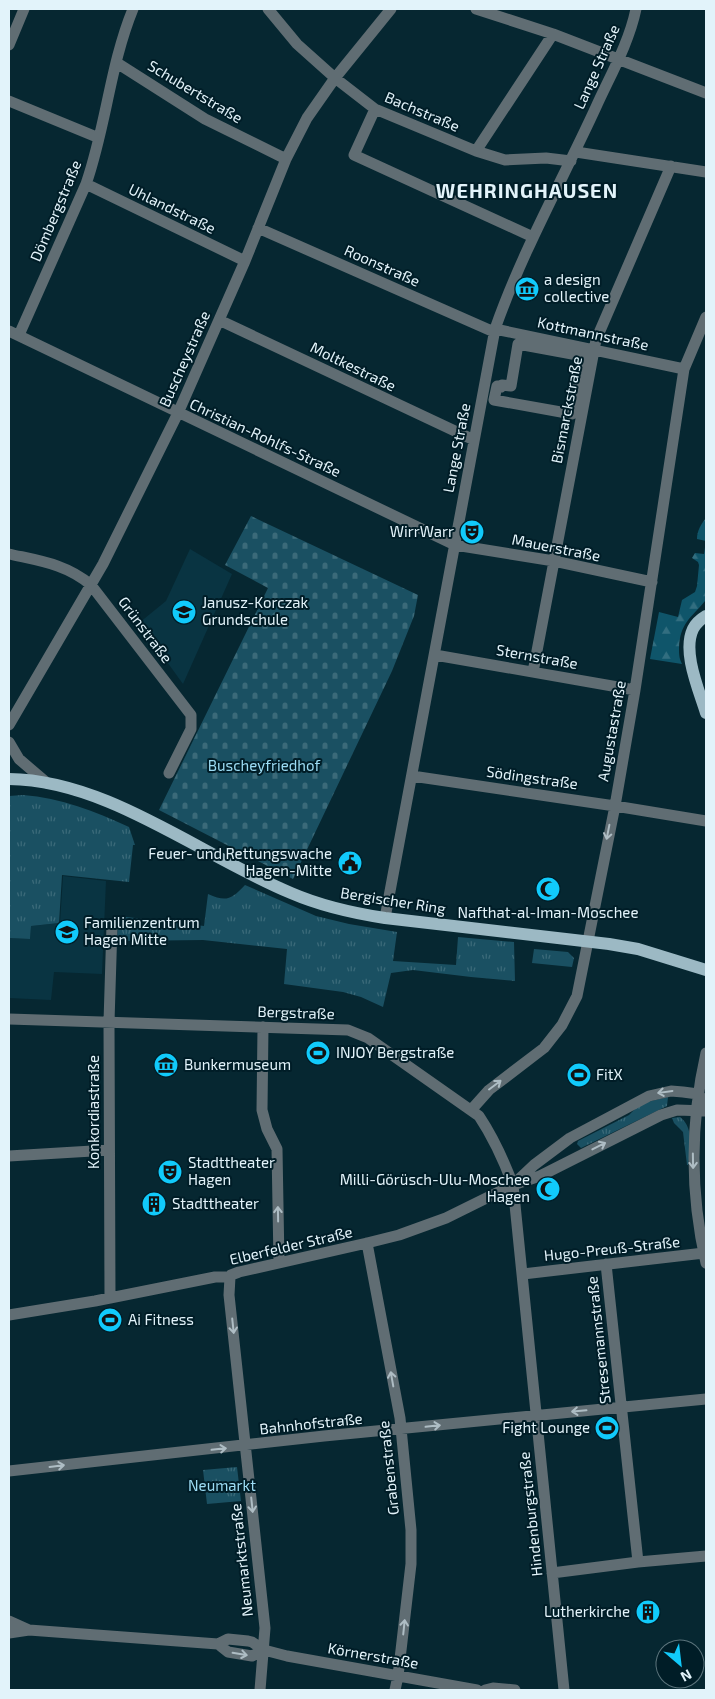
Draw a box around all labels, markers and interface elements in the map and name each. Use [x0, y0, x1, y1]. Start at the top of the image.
street label: Lange Straße [569, 21, 623, 112]
street label: Schubertstraße [145, 56, 246, 126]
street label: Bachstraße [382, 87, 462, 135]
street label: Dömbergstraße [26, 157, 85, 264]
district label: WEHRINGHAUSEN [436, 178, 618, 202]
street label: Uhlandstraße [126, 179, 219, 237]
street label: Roonstraße [342, 240, 423, 290]
place label: a design collective [544, 270, 609, 305]
museum icon: a design collective [514, 276, 540, 302]
street label: Buscheystraße [155, 308, 213, 409]
street label: Kottmannstraße [536, 312, 650, 354]
street label: Moltkestraße [308, 338, 399, 395]
street label: Bismarckstraße [547, 355, 585, 465]
street label: Christian-Rohlfs-Straße [187, 394, 344, 480]
street label: Lange Straße [439, 402, 474, 494]
theatre icon: WirrWarr [459, 519, 485, 545]
place label: WirrWarr [390, 522, 454, 540]
street label: Mauerstraße [510, 530, 602, 564]
street label: Grünstraße [115, 593, 177, 666]
place label: Janusz-Korczak Grundschule [202, 593, 309, 628]
school or university icon: Janusz-Korczak Grundschule [171, 599, 197, 625]
street label: Sternstraße [495, 640, 579, 672]
street label: Augustastraße [593, 679, 629, 783]
park label: Buscheyfriedhof [208, 756, 321, 774]
street label: Södingstraße [485, 762, 579, 792]
one-way arrow [603, 824, 613, 840]
place label: Feuer- und Rettungswache Hagen-Mitte [148, 844, 332, 879]
public building icon: Feuer- und Rettungswache Hagen-Mitte [337, 850, 363, 876]
mosque icon: Nafthat-al-Iman-Moschee [535, 876, 561, 902]
street label: Bergischer Ring [339, 883, 448, 917]
place label: Nafthat-al-Iman-Moschee [458, 903, 638, 921]
place label: Familienzentrum Hagen Mitte [84, 913, 200, 948]
school or university icon: Familienzentrum Hagen Mitte [54, 919, 80, 945]
street label: Bergstraße [257, 1002, 335, 1022]
sports icon: INJOY Bergstraße [305, 1040, 331, 1066]
place label: INJOY Bergstraße [336, 1043, 454, 1061]
museum icon: Bunkermuseum [153, 1052, 179, 1078]
street label: Konkordiastraße [84, 1055, 102, 1169]
place label: Bunkermuseum [184, 1055, 291, 1073]
sports icon: FitX [566, 1062, 592, 1088]
place label: FitX [596, 1065, 623, 1083]
one-way arrow [488, 1080, 501, 1091]
one-way arrow [657, 1088, 673, 1098]
one-way arrow [591, 1141, 606, 1150]
one-way arrow [688, 1152, 698, 1168]
place label: Stadttheater Hagen [188, 1153, 275, 1188]
theatre icon: Stadttheater Hagen [157, 1159, 183, 1185]
place label: Milli-Görüsch-Ulu-Moschee Hagen [340, 1170, 530, 1205]
mosque icon: Milli-Görüsch-Ulu-Moschee Hagen [535, 1176, 561, 1202]
building icon: Stadttheater [141, 1191, 167, 1217]
place label: Stadttheater [172, 1194, 259, 1212]
one-way arrow [273, 1207, 283, 1223]
street label: Elberfelder Straße [227, 1222, 354, 1268]
street label: Hugo-Preuß-Straße [543, 1232, 681, 1264]
street label: Stresemannstraße [582, 1275, 614, 1405]
sports icon: Ai Fitness [97, 1307, 123, 1333]
place label: Ai Fitness [128, 1310, 194, 1328]
one-way arrow [228, 1317, 237, 1333]
one-way arrow [387, 1371, 397, 1387]
one-way arrow [571, 1407, 587, 1416]
street label: Bahnhofstraße [258, 1409, 363, 1437]
sports icon: Fight Lounge [594, 1415, 620, 1441]
place label: Fight Lounge [502, 1418, 590, 1436]
street label: Grabenstraße [374, 1420, 402, 1516]
one-way arrow [424, 1421, 440, 1431]
one-way arrow [211, 1444, 227, 1454]
street label: Hindenburgstraße [515, 1451, 545, 1577]
one-way arrow [49, 1461, 65, 1471]
park label: Neumarkt [188, 1476, 256, 1494]
one-way arrow [247, 1496, 256, 1512]
street label: Neumarktstraße [226, 1503, 256, 1618]
building icon: Lutherkirche [635, 1599, 661, 1625]
place label: Lutherkirche [544, 1602, 630, 1620]
one-way arrow [399, 1619, 409, 1635]
street label: Körnerstraße [326, 1638, 420, 1672]
north arrow [655, 1639, 705, 1689]
one-way arrow [232, 1649, 248, 1659]
text: N [678, 1666, 695, 1686]

